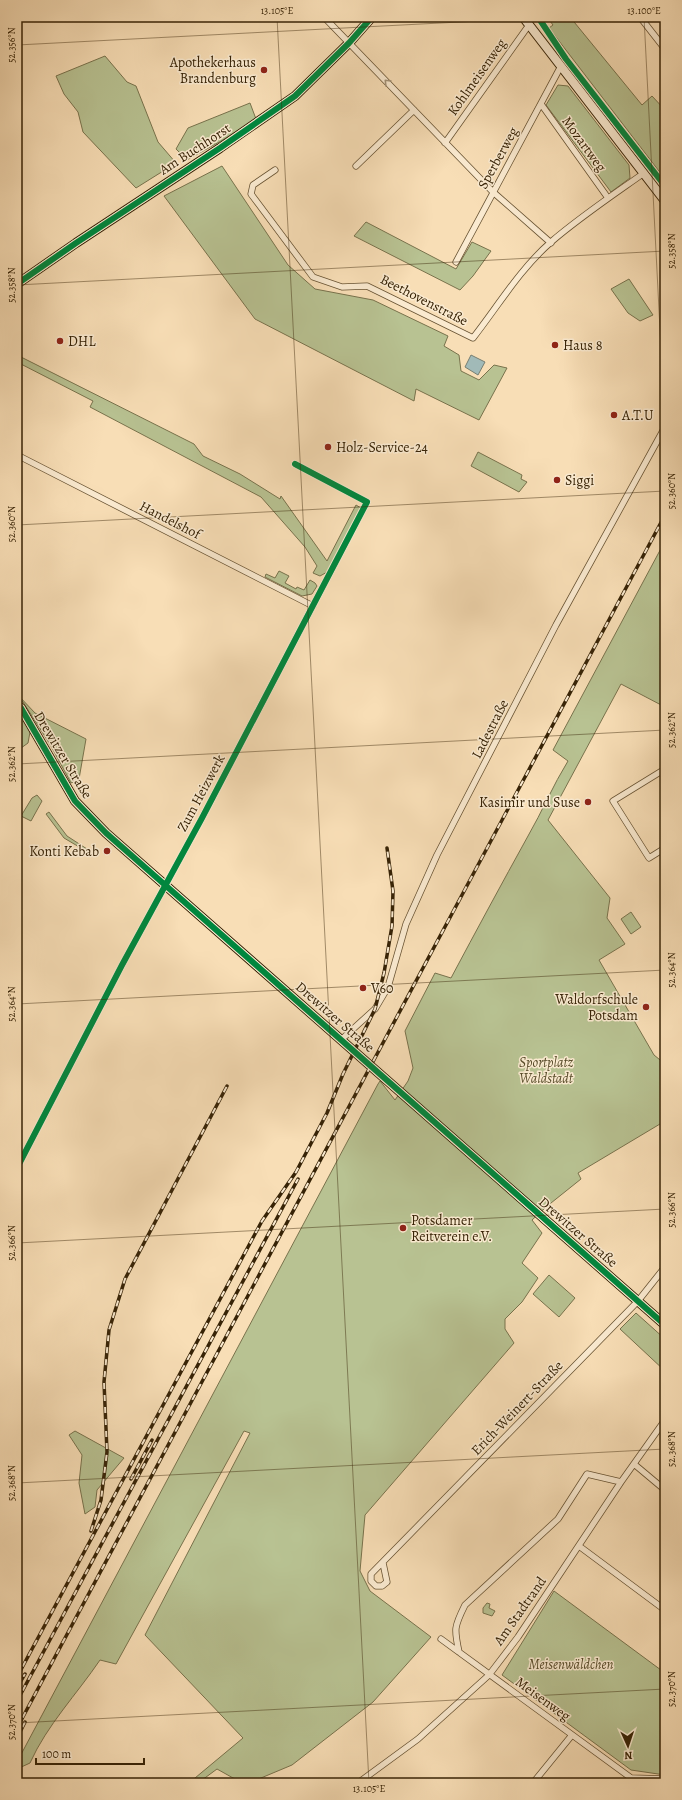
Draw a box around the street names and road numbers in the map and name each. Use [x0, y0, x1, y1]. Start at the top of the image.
street label: Kohlmeisenweg [443, 35, 511, 119]
street label: Mozartweg [557, 112, 611, 176]
street label: Am Buchhorst [155, 119, 235, 180]
street label: Sperberweg [473, 124, 523, 192]
street label: Beethovenstraße [377, 270, 471, 330]
street label: Handelshof [136, 496, 206, 545]
street label: Ladestraße [467, 696, 513, 762]
street label: Drewitzer Straße [29, 708, 97, 802]
street label: Zum Heizwerk [173, 751, 229, 835]
street label: Drewitzer Straße [291, 977, 379, 1057]
street label: Drewitzer Straße [534, 1192, 622, 1272]
street label: Erich-Weinert-Straße [467, 1357, 567, 1459]
street label: Am Stadtrand [489, 1572, 551, 1650]
street label: Meisenweg [512, 1673, 574, 1725]

